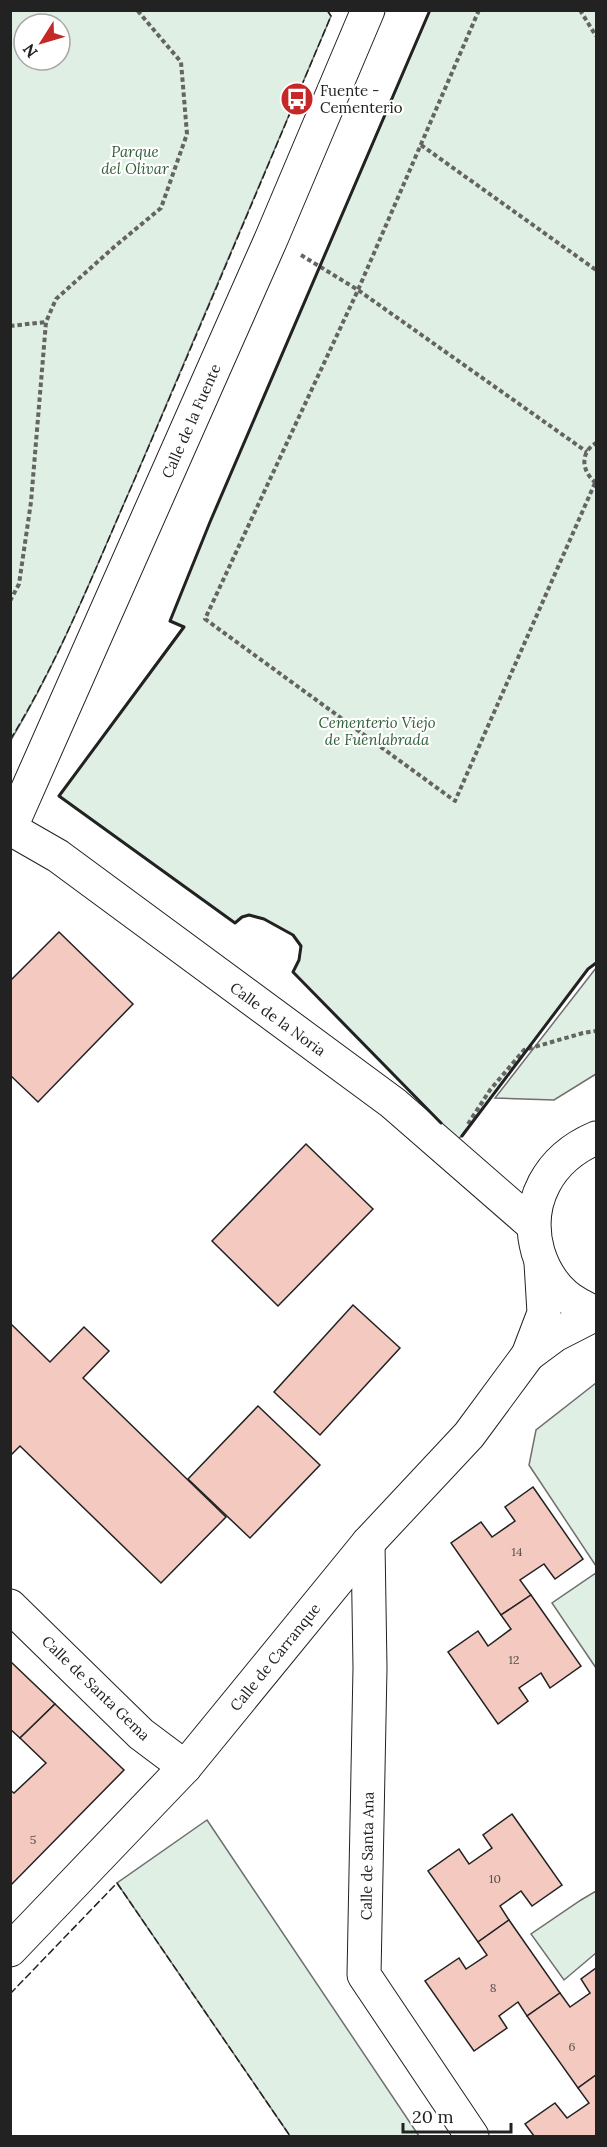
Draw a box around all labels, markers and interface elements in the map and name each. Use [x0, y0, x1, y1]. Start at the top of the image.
north arrow [12, 12, 72, 72]
text: N [18, 40, 42, 62]
bus stop icon: Fuente - Cementerio [279, 81, 315, 117]
place label: Fuente - Cementerio [320, 81, 403, 117]
park label: Parque del Olivar [101, 142, 169, 178]
street label: Calle de la Fuente [157, 361, 225, 481]
park label: Cementerio Viejo de Fuenlabrada [318, 713, 436, 749]
street label: Calle de la Noria [226, 978, 330, 1060]
house number: 14 [512, 1544, 523, 1559]
street label: Calle de Carranque [226, 1599, 324, 1715]
street label: Calle de Santa Gema [38, 1632, 154, 1745]
house number: 12 [509, 1652, 519, 1667]
street label: Calle de Santa Ana [356, 1791, 378, 1920]
house number: 5 [30, 1832, 36, 1847]
house number: 10 [489, 1871, 501, 1886]
house number: 8 [490, 1980, 497, 1995]
house number: 6 [569, 2039, 576, 2054]
scale bar [403, 2096, 511, 2134]
text: 20 m [412, 2105, 454, 2128]

